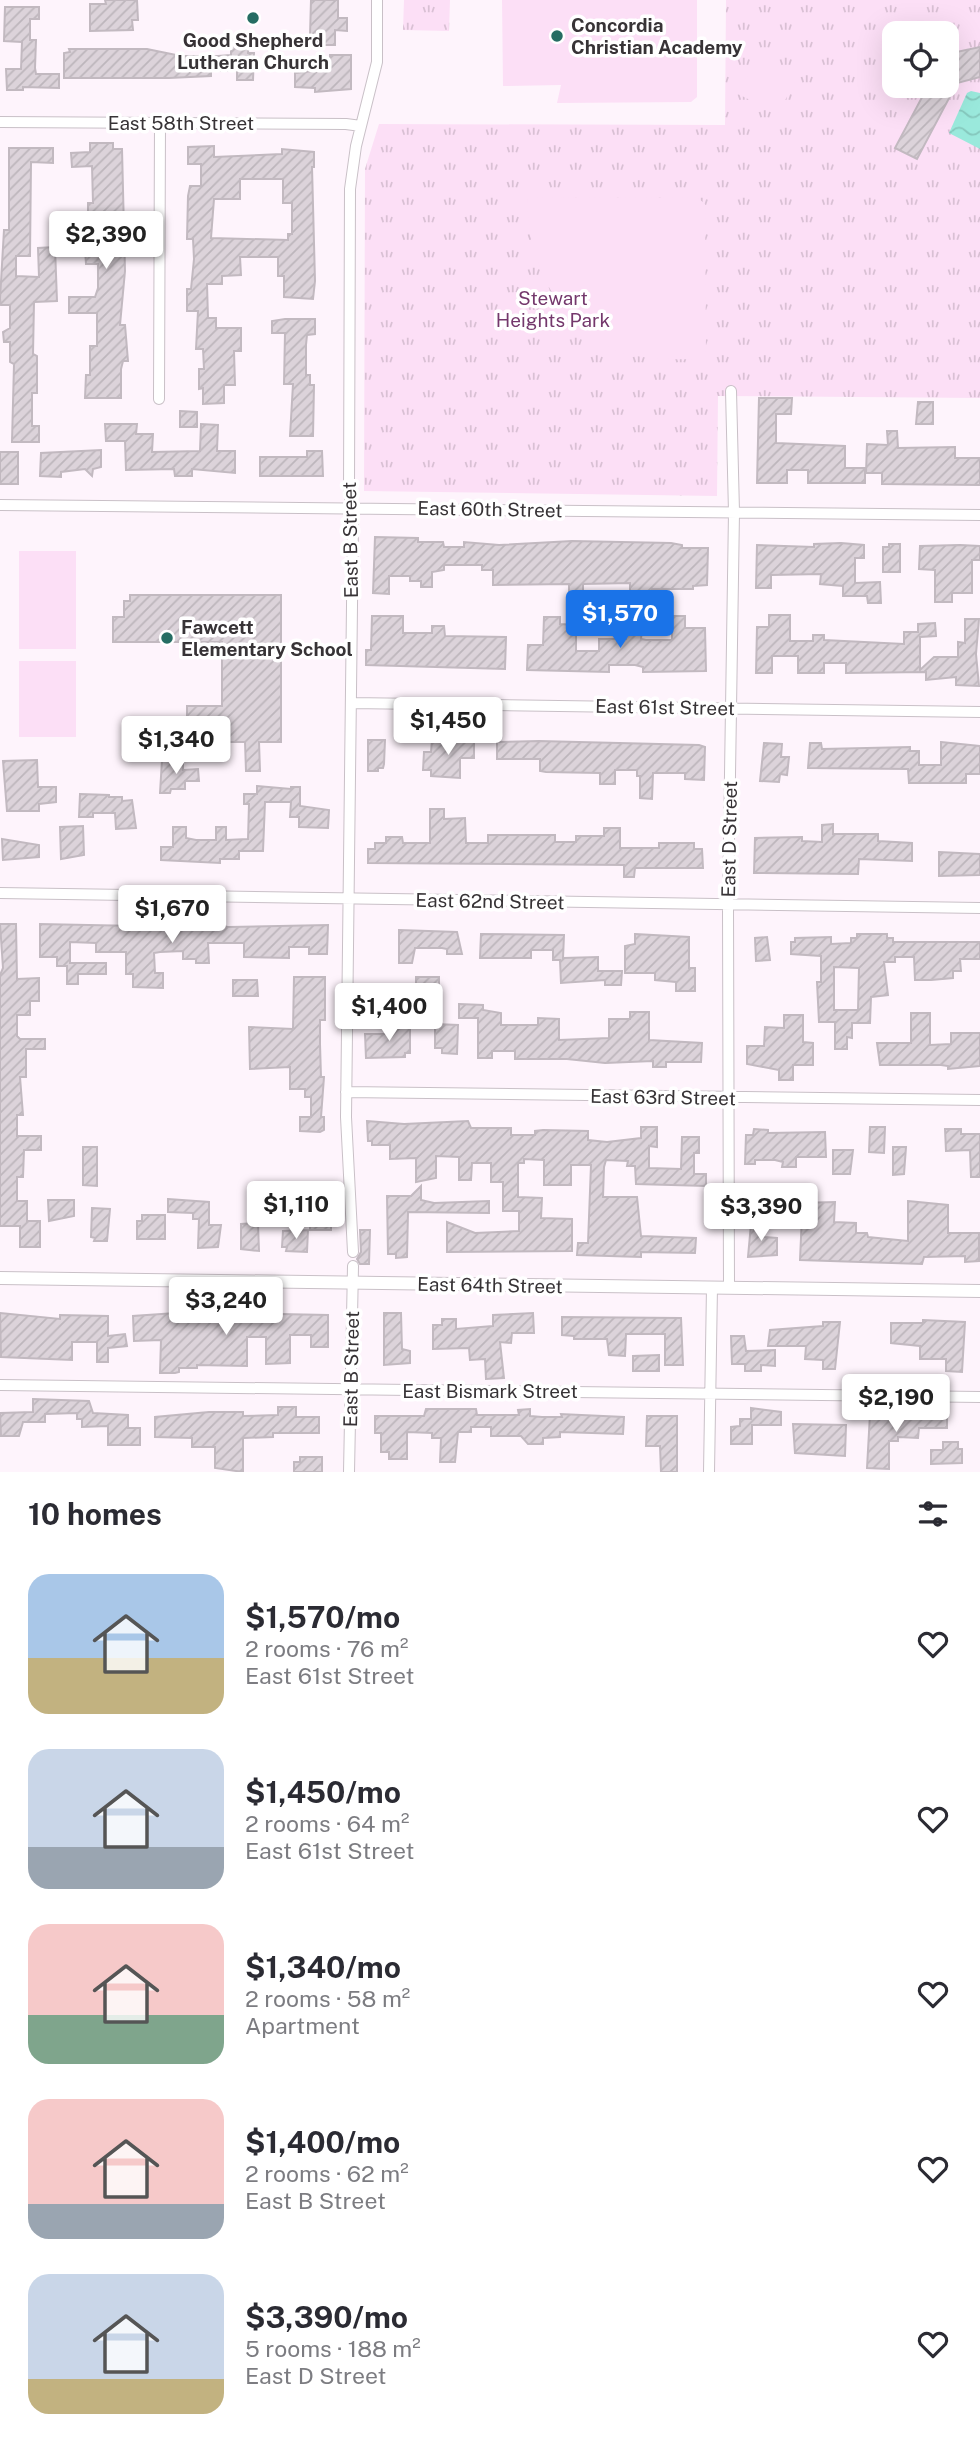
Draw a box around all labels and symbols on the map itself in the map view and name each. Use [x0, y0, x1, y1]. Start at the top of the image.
marker: Good Shepherd Lutheran Church [245, 10, 261, 26]
place label: Concordia Christian Academy [571, 14, 743, 58]
marker: Concordia Christian Academy [549, 28, 565, 44]
place label: Good Shepherd Lutheran Church [177, 29, 329, 73]
street label: East 58th Street [108, 112, 254, 134]
pin: $2,390 [49, 212, 163, 271]
park label: Stewart Heights Park [496, 287, 610, 331]
street label: East B Street [338, 482, 362, 598]
street label: East 60th Street [417, 497, 563, 521]
pin: $1,570 [563, 590, 677, 650]
place label: Fawcett Elementary School [181, 616, 353, 660]
marker: Fawcett Elementary School [159, 630, 175, 646]
street label: East 61st Street [595, 695, 735, 719]
pin: $1,450 [391, 698, 505, 757]
pin: $1,340 [119, 716, 233, 776]
street label: East D Street [717, 780, 741, 898]
pin: $1,670 [115, 886, 229, 945]
street label: East 62nd Street [415, 889, 565, 913]
pin: $1,400 [332, 984, 446, 1043]
street label: East 63rd Street [590, 1085, 736, 1109]
pin: $1,110 [239, 1182, 353, 1241]
pin: $3,390 [704, 1184, 818, 1243]
street label: East 64th Street [417, 1273, 563, 1297]
pin: $3,240 [169, 1278, 283, 1337]
street label: East B Street [339, 1311, 363, 1427]
pin: $2,190 [839, 1374, 953, 1434]
street label: East Bismark Street [402, 1380, 578, 1402]

